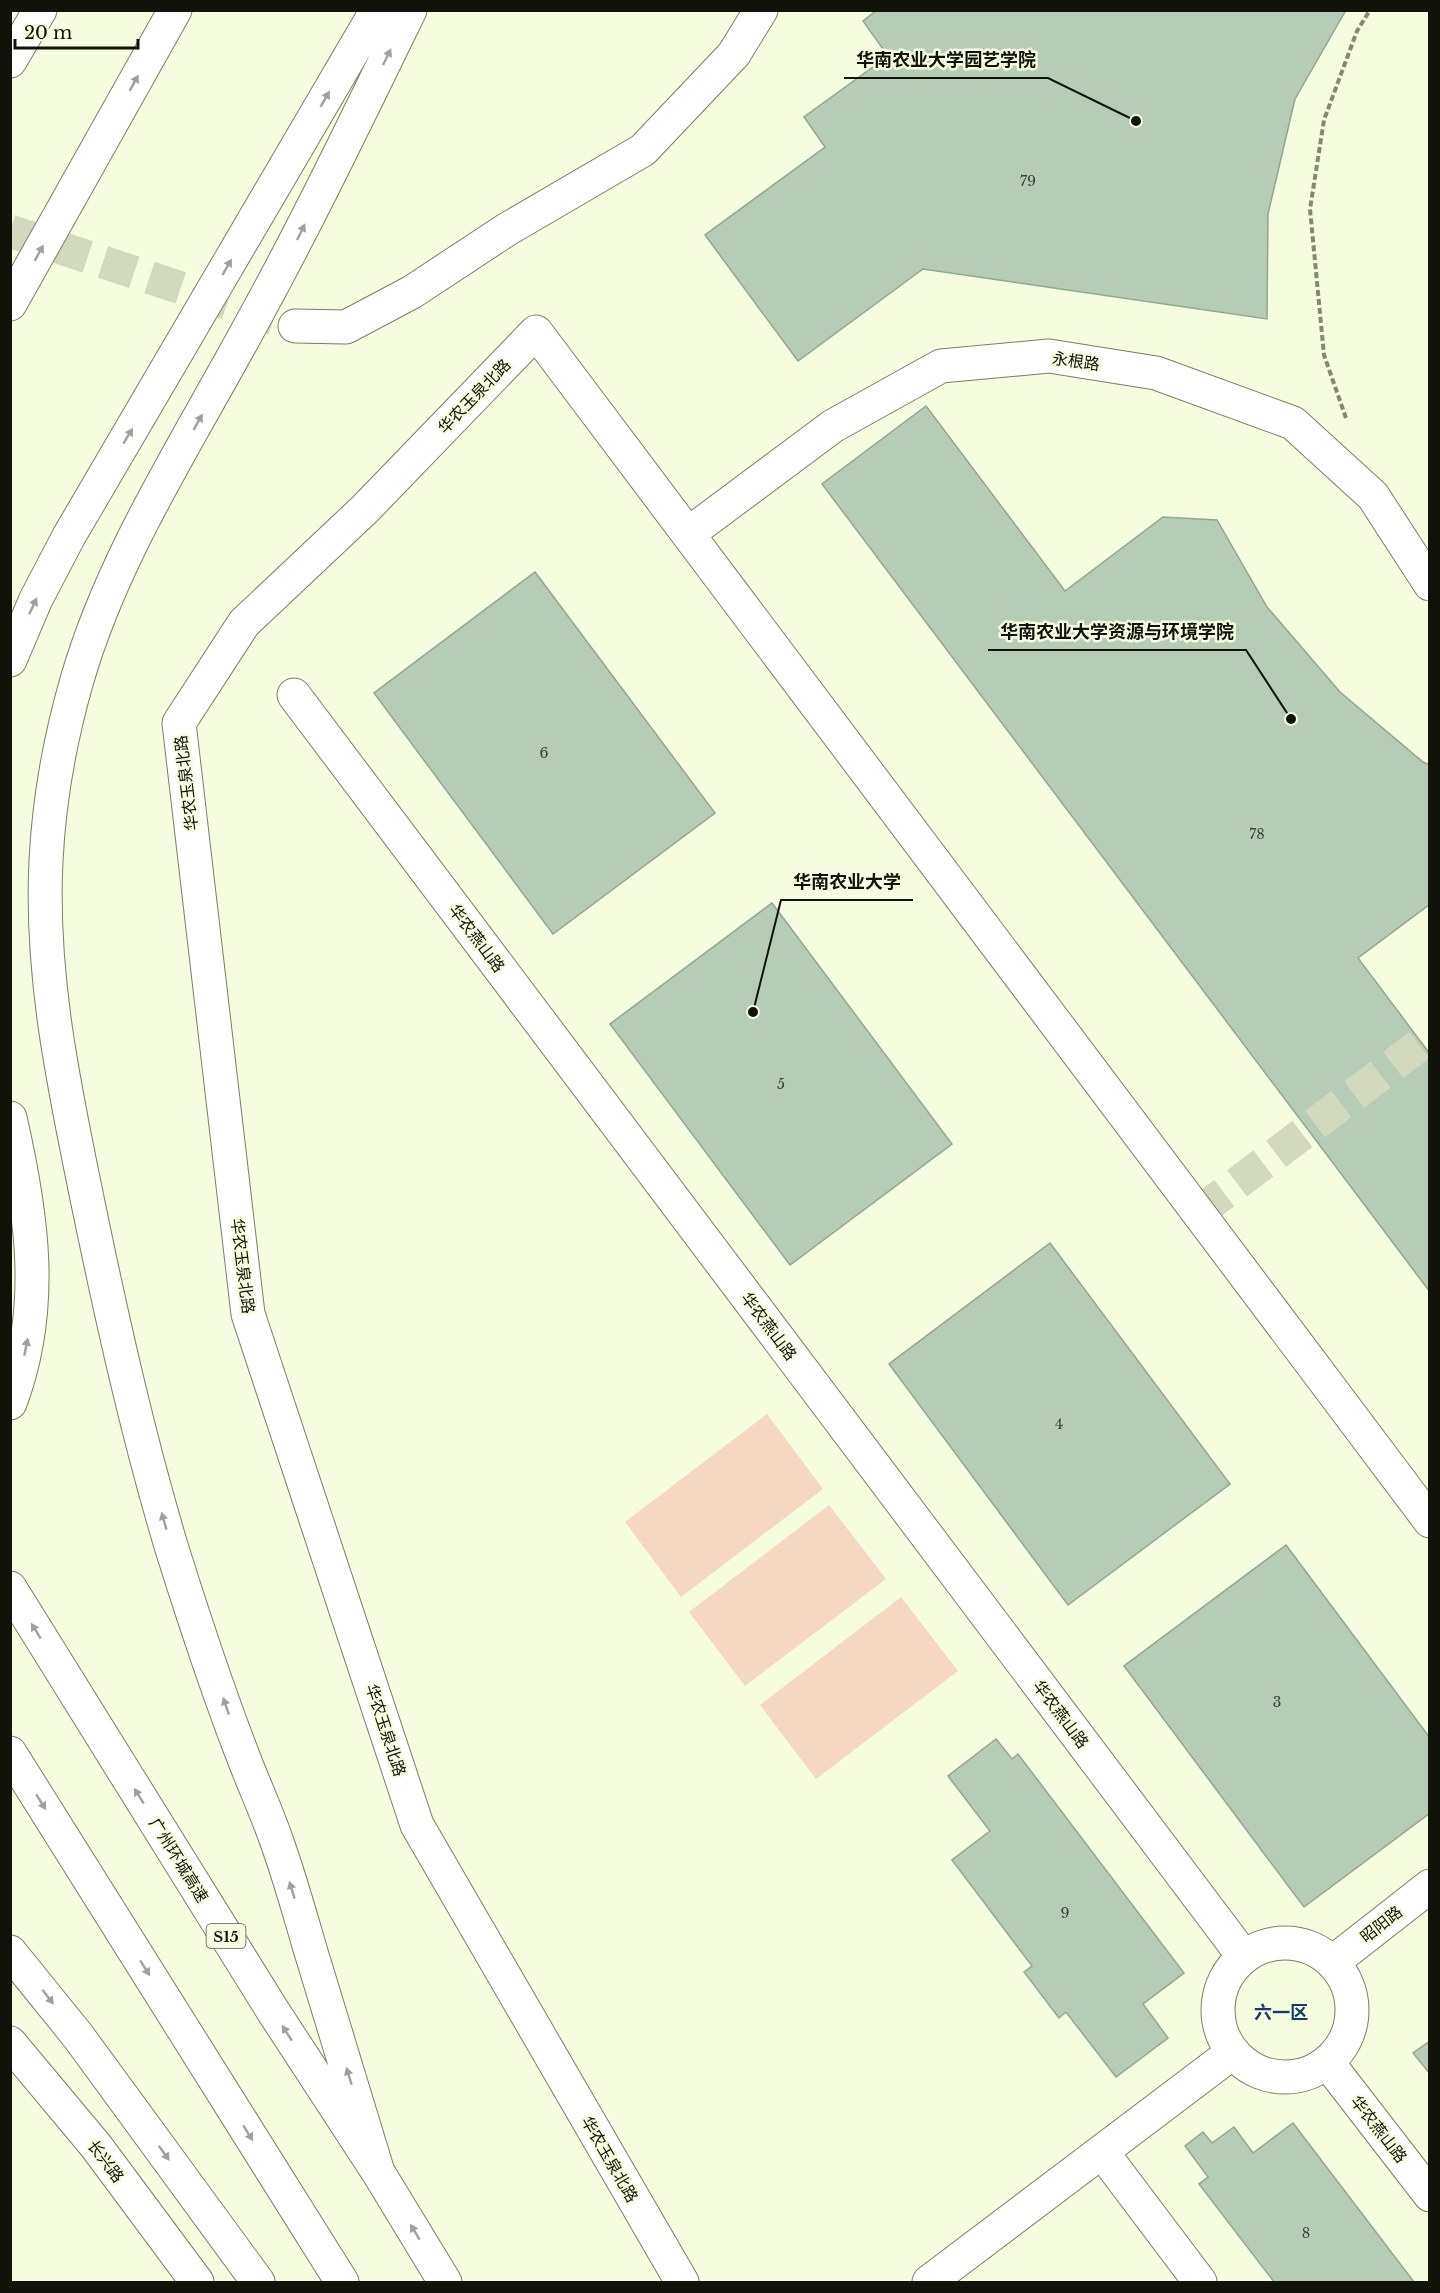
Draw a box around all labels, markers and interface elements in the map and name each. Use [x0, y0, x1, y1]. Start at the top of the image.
scale bar [15, 12, 138, 50]
text: 20 m [24, 22, 72, 44]
callout: 华南农业大学园艺学院 [844, 42, 1048, 78]
one-way arrow [383, 49, 392, 66]
text: 华南农业大学园艺学院 [856, 49, 1036, 71]
one-way arrow [129, 74, 139, 91]
one-way arrow [320, 90, 330, 107]
house number: 79 [1020, 172, 1036, 190]
one-way arrow [296, 224, 306, 241]
one-way arrow [34, 244, 44, 261]
one-way arrow [221, 259, 232, 275]
street label: 永根路 [1051, 348, 1101, 374]
street label: 华农玉泉北路 [433, 355, 515, 437]
one-way arrow [193, 413, 203, 430]
one-way arrow [123, 428, 134, 444]
one-way arrow [28, 596, 38, 614]
callout: 华南农业大学资源与环境学院 [988, 614, 1246, 650]
text: 华南农业大学资源与环境学院 [1000, 621, 1234, 643]
street label: 华农玉泉北路 [170, 734, 202, 832]
house number: 6 [539, 744, 549, 762]
house number: 78 [1249, 825, 1265, 843]
callout: 华南农业大学 [781, 864, 913, 900]
text: 华南农业大学 [793, 871, 901, 893]
street label: 华农燕山路 [445, 900, 509, 976]
house number: 5 [777, 1075, 785, 1093]
street label: 华农玉泉北路 [227, 1217, 259, 1315]
street label: 华农燕山路 [737, 1288, 801, 1364]
one-way arrow [22, 1337, 31, 1356]
house number: 4 [1055, 1415, 1063, 1433]
one-way arrow [159, 1512, 169, 1530]
one-way arrow [31, 1623, 42, 1639]
street label: 华农燕山路 [1029, 1676, 1093, 1752]
street label: 华农玉泉北路 [362, 1681, 410, 1779]
house number: 3 [1273, 1693, 1281, 1711]
one-way arrow [220, 1697, 230, 1715]
one-way arrow [134, 1788, 145, 1804]
one-way arrow [36, 1794, 47, 1810]
street label: 广州环城高速 [145, 1814, 213, 1906]
one-way arrow [287, 1881, 296, 1899]
street label: 昭阳路 [1356, 1901, 1406, 1947]
house number: 9 [1060, 1904, 1070, 1922]
road number: S15 [206, 1924, 246, 1948]
one-way arrow [139, 1960, 150, 1976]
one-way arrow [41, 1989, 53, 2004]
district label: 六一区 [1254, 2002, 1308, 2024]
one-way arrow [282, 2025, 293, 2041]
one-way arrow [344, 2067, 353, 2085]
street label: 华农燕山路 [1346, 2091, 1412, 2167]
street label: 华农玉泉北路 [577, 2112, 643, 2206]
one-way arrow [243, 2125, 254, 2141]
street label: 长兴路 [84, 2136, 128, 2186]
one-way arrow [158, 2145, 170, 2161]
one-way arrow [409, 2224, 420, 2240]
house number: 8 [1302, 2224, 1310, 2242]

